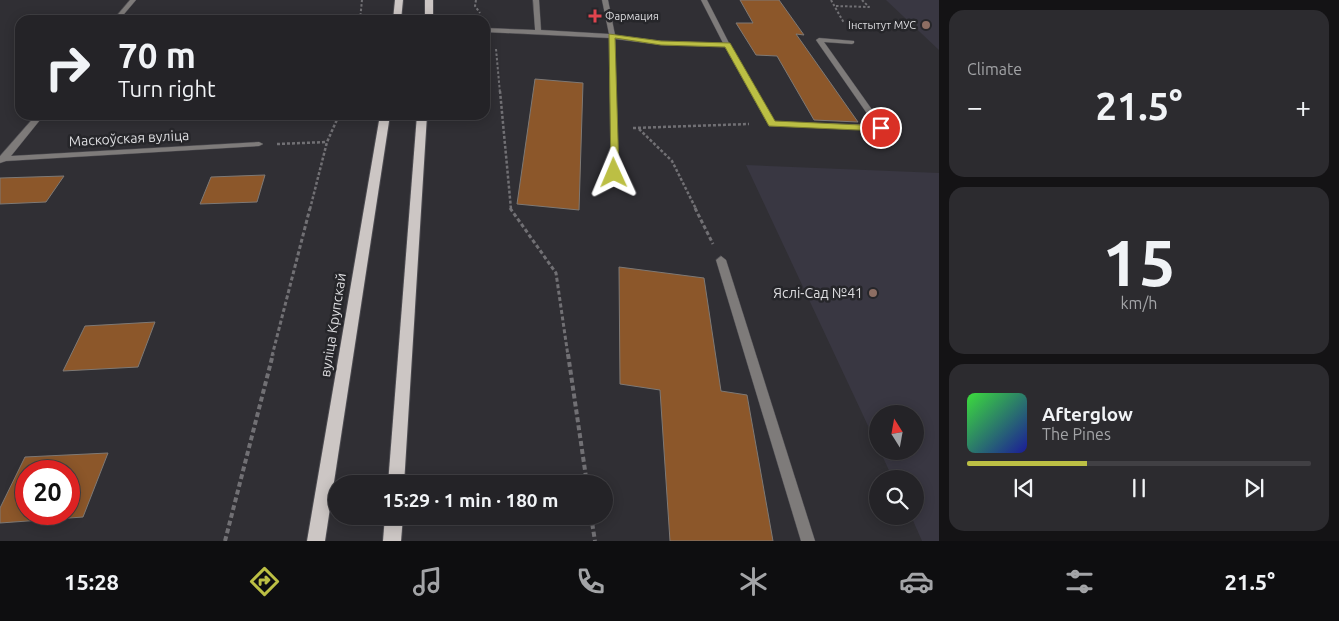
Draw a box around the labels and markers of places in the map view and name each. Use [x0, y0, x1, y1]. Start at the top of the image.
marker: Фармация [589, 10, 601, 22]
place label: Фармация [605, 10, 659, 22]
place label: Інстытут МУС [848, 19, 916, 31]
marker: Інстытут МУС [920, 19, 932, 31]
pin [860, 107, 902, 149]
place label: Яслі-Сад №41 [773, 285, 863, 301]
marker: Яслі-Сад №41 [867, 287, 879, 299]

